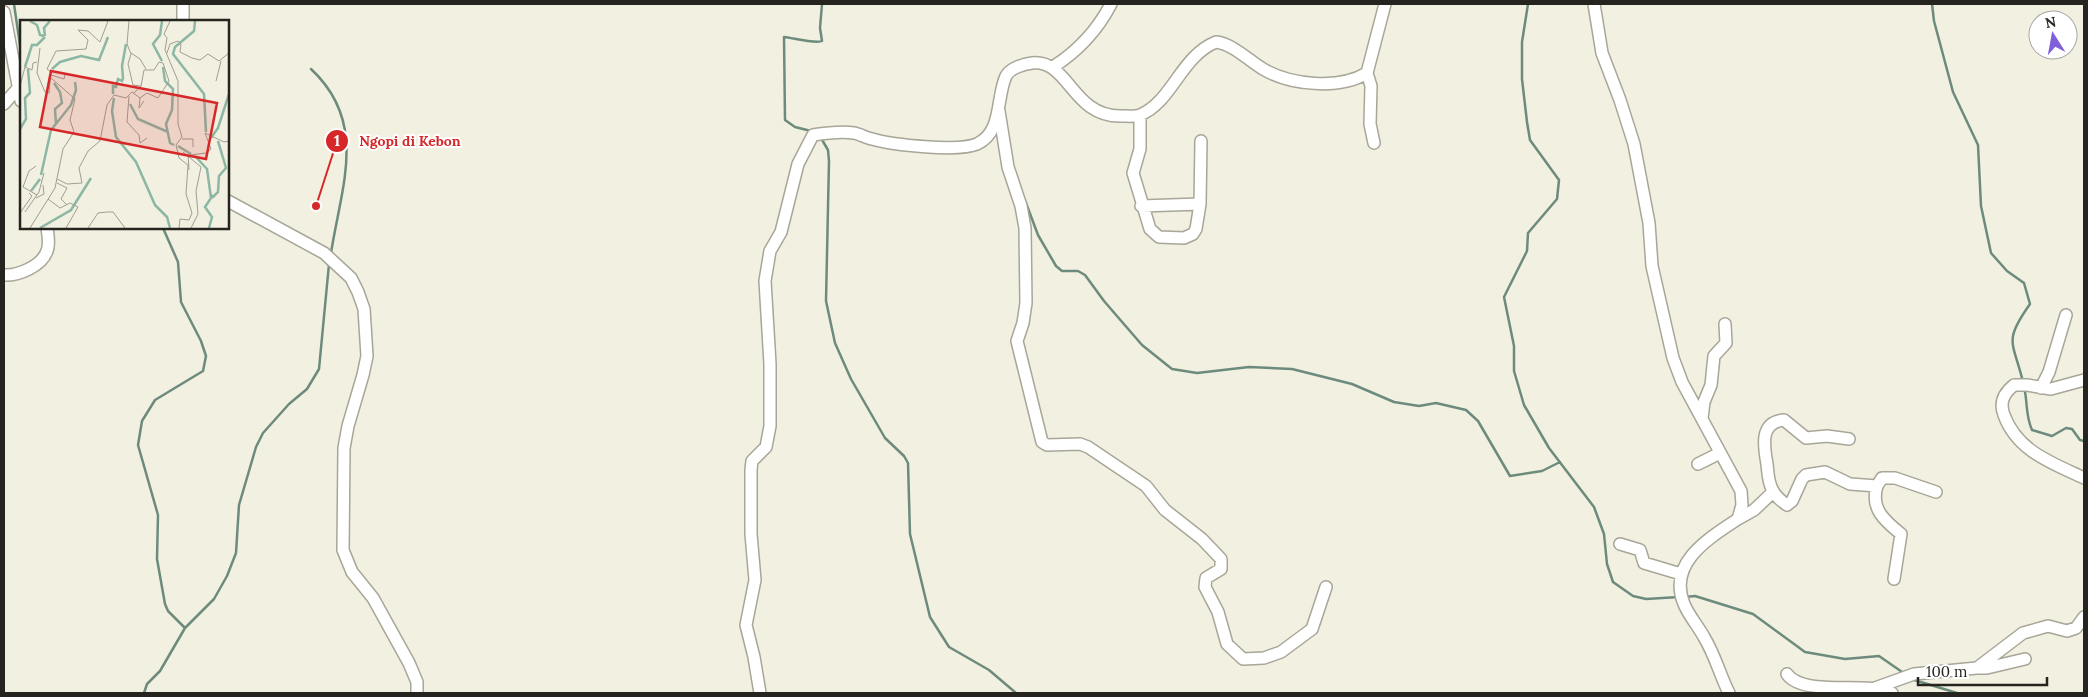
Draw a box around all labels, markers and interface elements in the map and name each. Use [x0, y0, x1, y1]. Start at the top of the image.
north arrow [2028, 10, 2078, 60]
text: N [2043, 12, 2058, 32]
inset map [20, 20, 229, 229]
callout: Ngopi di Kebon [324, 127, 470, 156]
text: 1 [334, 131, 340, 150]
text: Ngopi di Kebon [359, 132, 461, 150]
scale bar [1918, 654, 2047, 686]
text: 100 m [1926, 662, 1967, 681]

